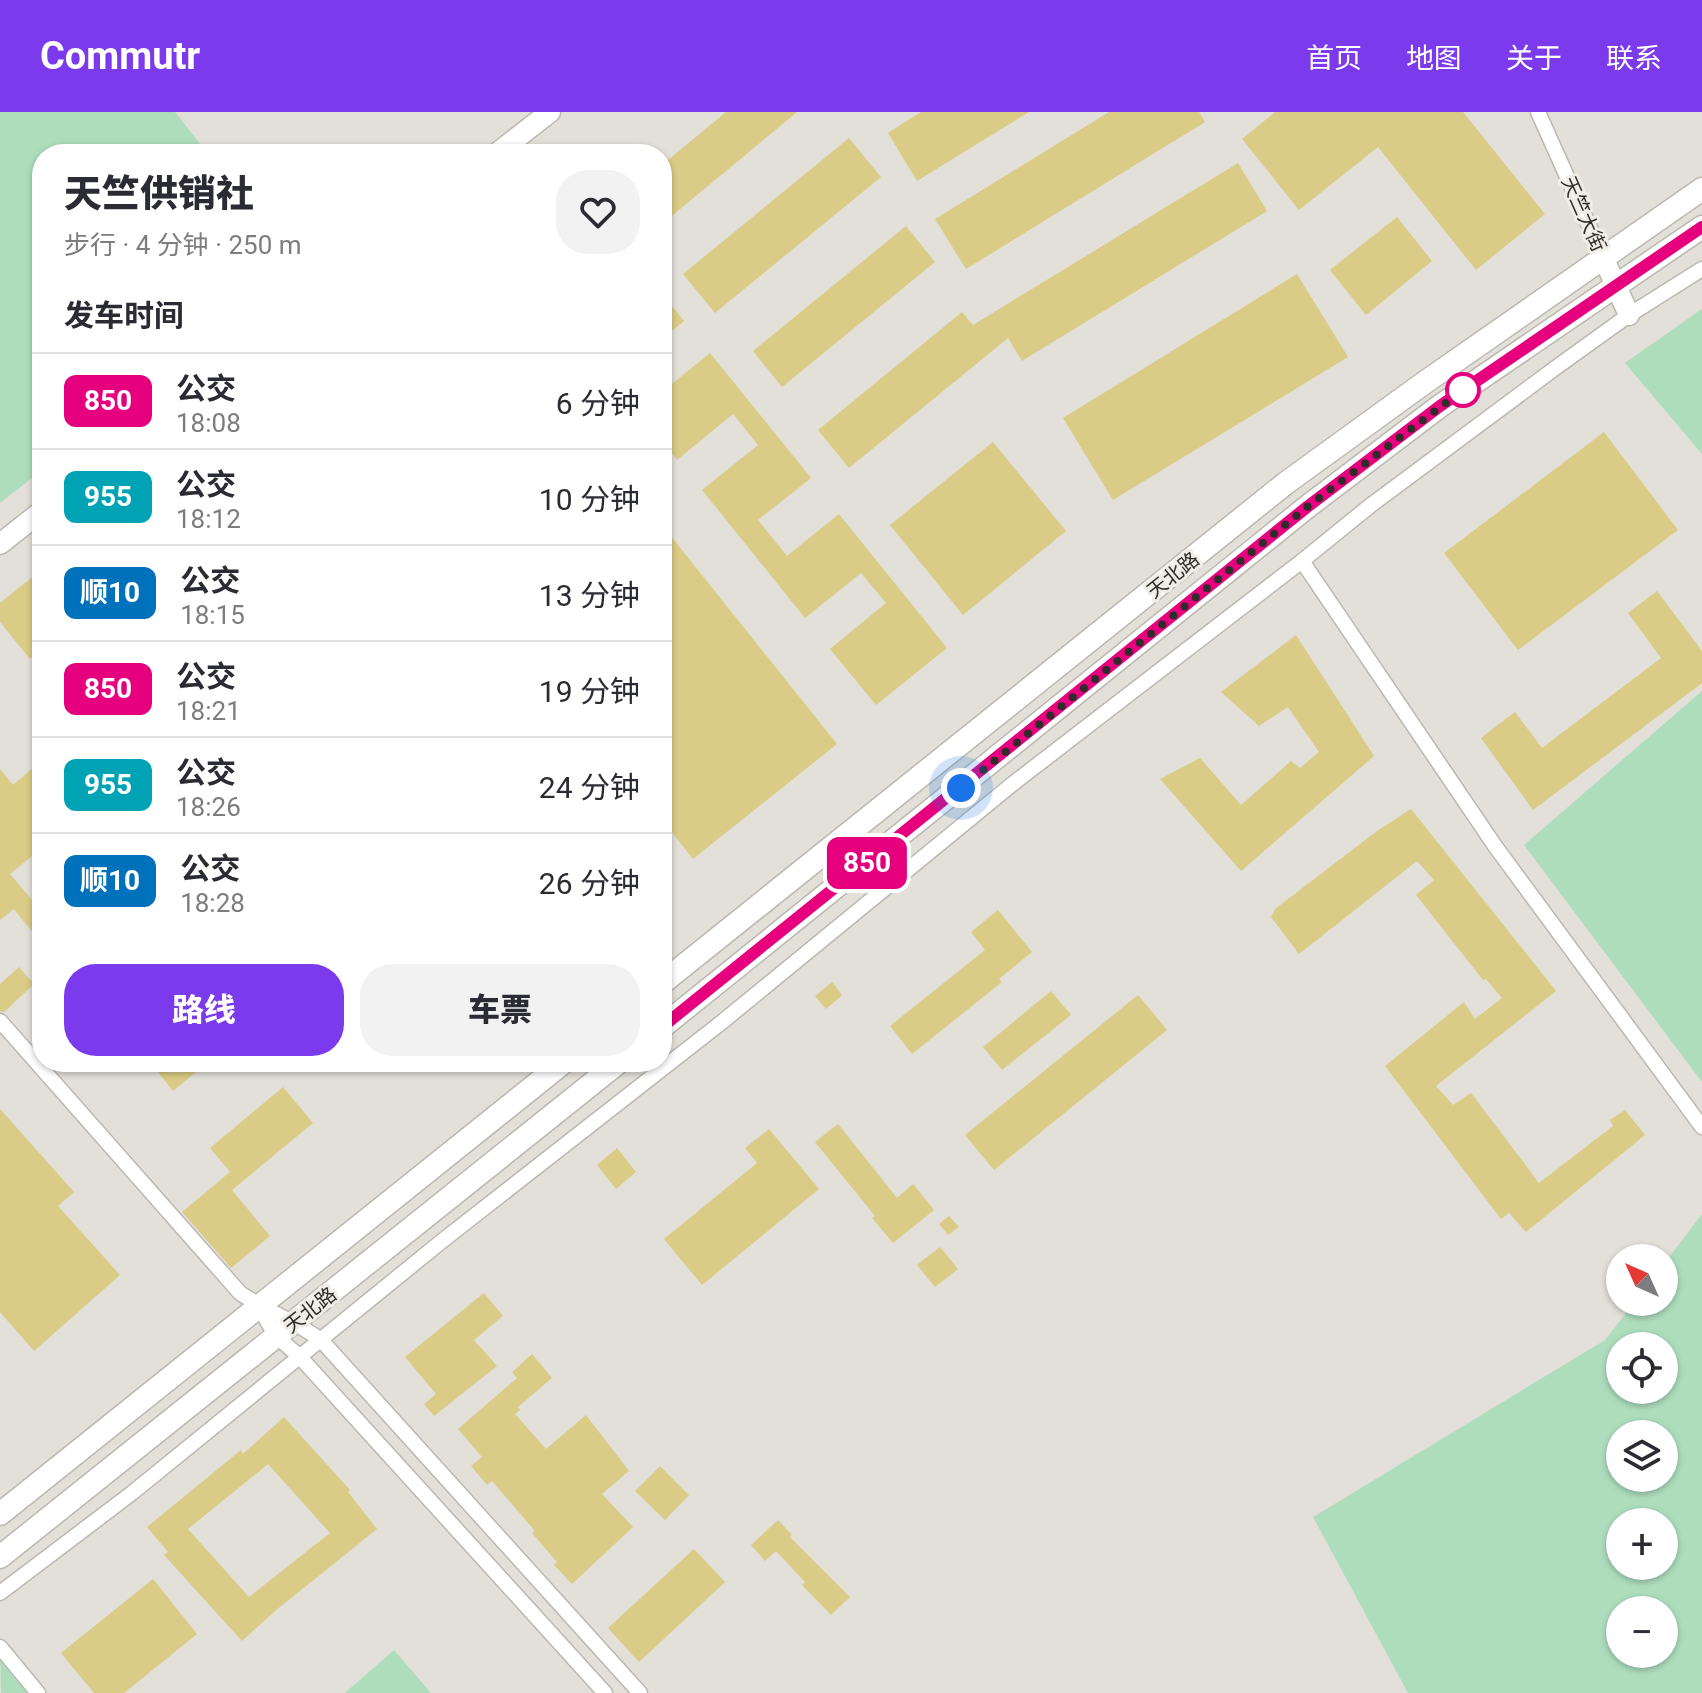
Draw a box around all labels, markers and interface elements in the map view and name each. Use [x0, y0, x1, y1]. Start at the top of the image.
text: Commutr [40, 34, 200, 78]
text: 首页 [1306, 42, 1362, 75]
text: 地图 [1406, 42, 1462, 75]
text: 关于 [1506, 42, 1562, 75]
text: 联系 [1606, 42, 1662, 75]
button: heart [556, 170, 640, 254]
text: 天竺供销社 [64, 172, 254, 216]
street label: 天竺大街 [1557, 173, 1611, 255]
text: 步行 · 4 分钟 · 250 m [64, 230, 302, 260]
text: 发车时间 [64, 298, 184, 333]
text: 公交 [176, 371, 236, 406]
unlabelled marker [1446, 373, 1480, 407]
text: 850 [84, 384, 132, 417]
text: 6 分钟 [556, 386, 640, 421]
text: 18:08 [176, 408, 241, 438]
text: 公交 [176, 467, 236, 502]
text: 955 [84, 480, 132, 513]
text: 10 分钟 [539, 482, 640, 517]
text: 18:12 [176, 504, 241, 534]
street label: 天北路 [1142, 547, 1204, 603]
text: 公交 [180, 563, 240, 598]
text: 顺10 [80, 576, 140, 609]
text: 13 分钟 [539, 578, 640, 613]
text: 18:15 [180, 600, 245, 630]
text: 公交 [176, 659, 236, 694]
text: 850 [84, 672, 132, 705]
text: 19 分钟 [539, 674, 640, 709]
text: 18:21 [176, 696, 241, 726]
text: 公交 [176, 755, 236, 790]
text: 955 [84, 768, 132, 801]
your location [941, 768, 981, 808]
text: 24 分钟 [539, 770, 640, 805]
text: 18:26 [176, 792, 241, 822]
line badge: 850 [821, 837, 913, 889]
text: 850 [843, 846, 891, 879]
text: 公交 [180, 851, 240, 886]
text: 顺10 [80, 864, 140, 897]
text: 26 分钟 [539, 866, 640, 901]
text: 18:28 [180, 888, 245, 918]
button: 路线 [64, 964, 344, 1056]
button: 车票 [360, 964, 640, 1056]
north arrow [1606, 1244, 1678, 1316]
map controls [1606, 1244, 1678, 1668]
street label: 天北路 [279, 1282, 341, 1338]
button: locate [1606, 1332, 1678, 1404]
button: layers [1606, 1420, 1678, 1492]
button: + [1606, 1508, 1678, 1580]
button: − [1606, 1596, 1678, 1668]

